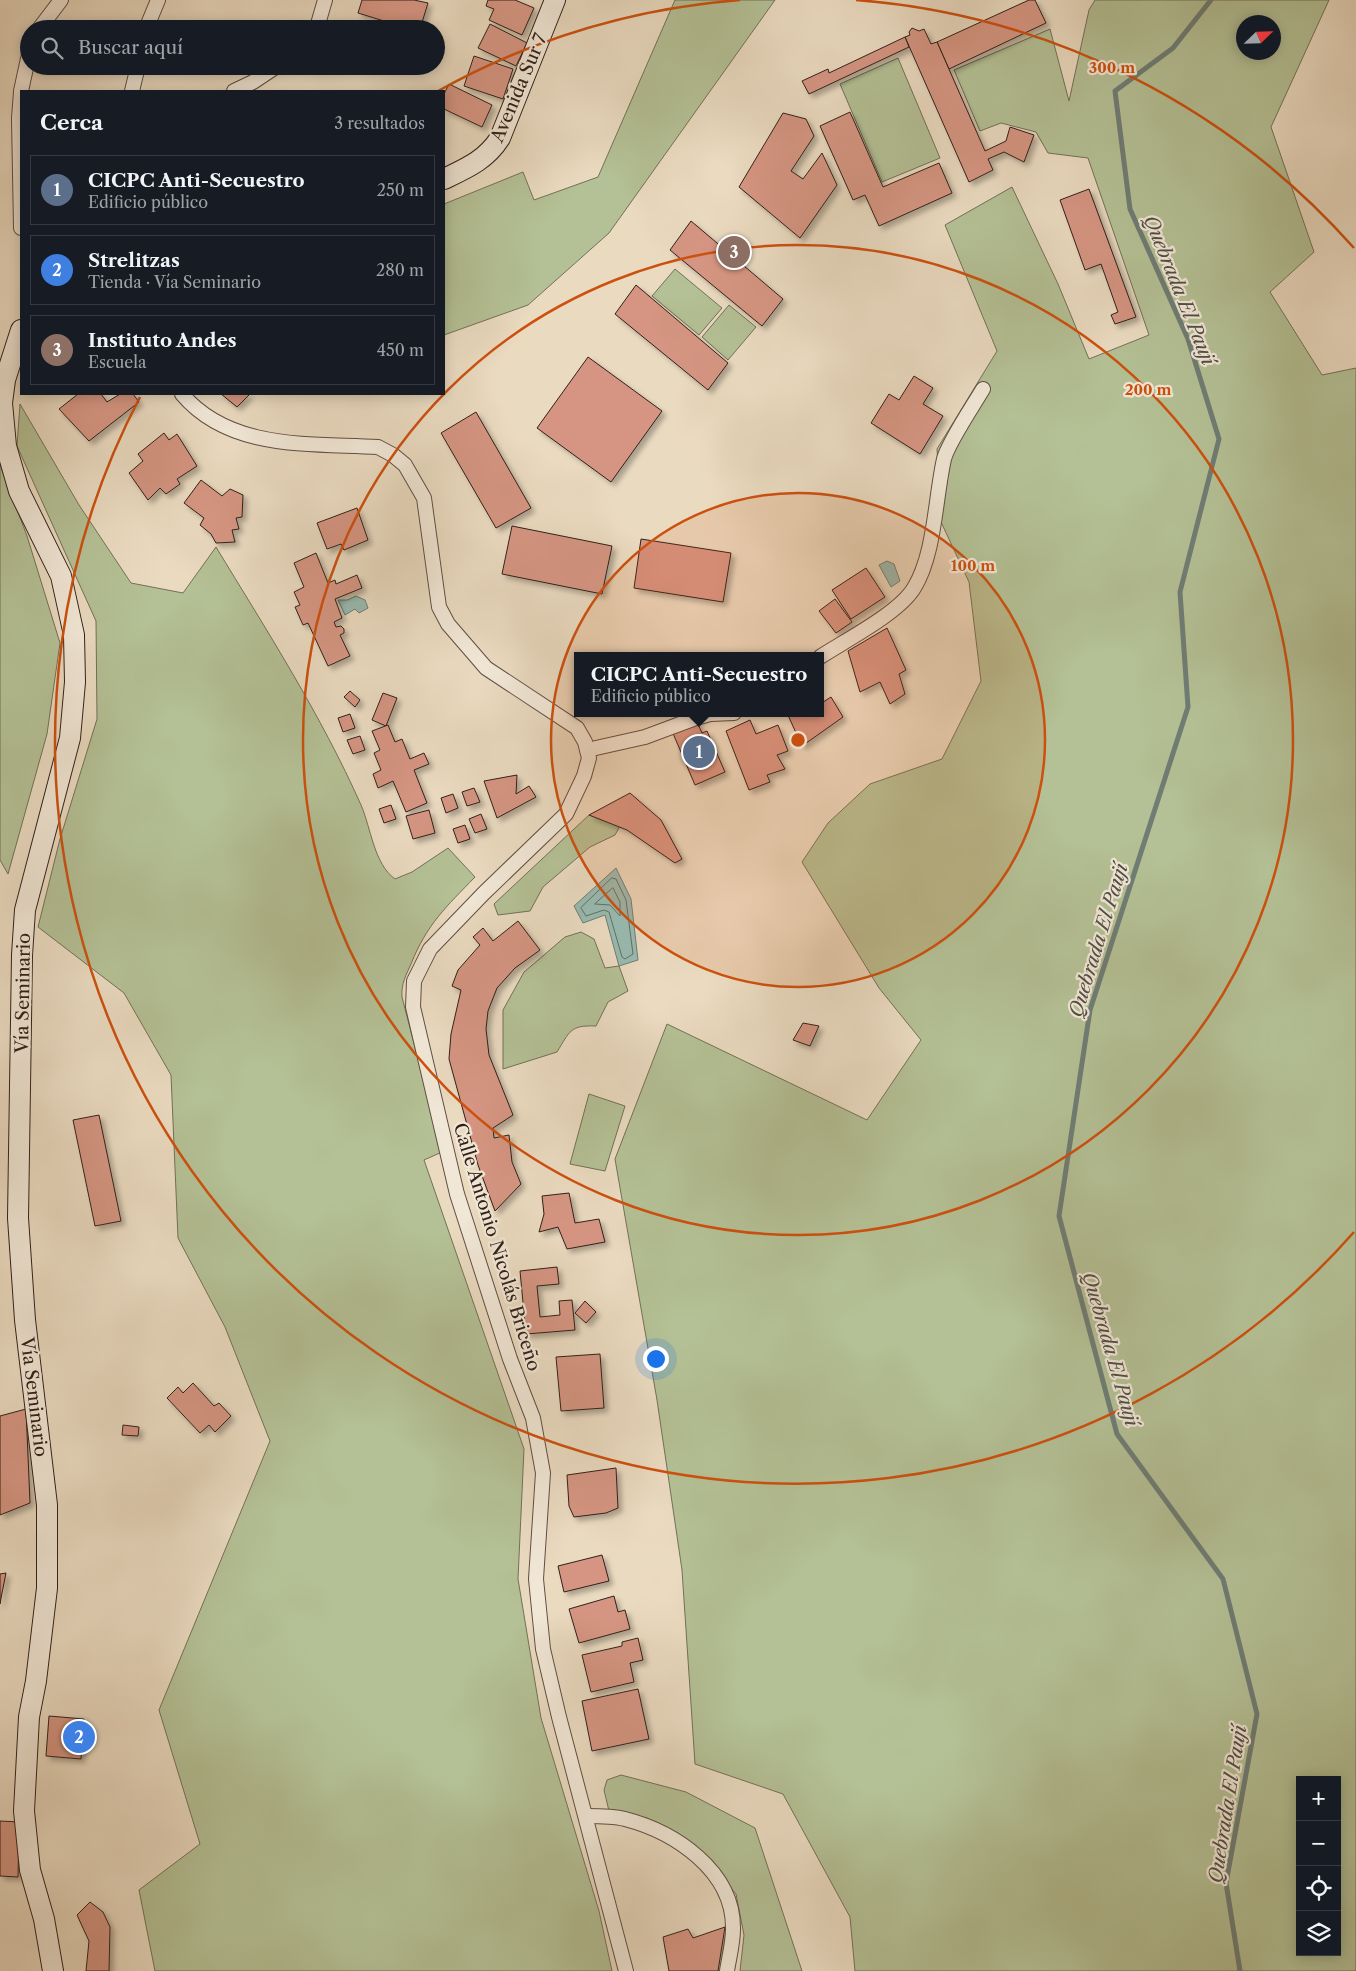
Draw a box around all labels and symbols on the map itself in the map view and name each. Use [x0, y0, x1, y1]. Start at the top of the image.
north arrow [1236, 15, 1281, 60]
street label: Avenida Sur 7 [486, 30, 552, 147]
text: 300 m [1089, 58, 1135, 77]
water label: Quebrada El Paují [1139, 212, 1221, 370]
pin: 3 [718, 233, 750, 271]
text: 200 m [1125, 380, 1171, 399]
text: 100 m [951, 556, 995, 575]
centre of rings [789, 731, 807, 749]
pin: 1 [683, 733, 715, 771]
water label: Quebrada El Paují [1064, 859, 1133, 1020]
street label: Vía Seminario [11, 933, 35, 1054]
street label: Calle Antonio Nicolás Briceño [449, 1120, 545, 1374]
water label: Quebrada El Paují [1077, 1269, 1144, 1431]
street label: Vía Seminario [16, 1335, 52, 1458]
your location [643, 1346, 669, 1372]
pin: 2 [63, 1718, 95, 1756]
water label: Quebrada El Paují [1204, 1722, 1252, 1885]

